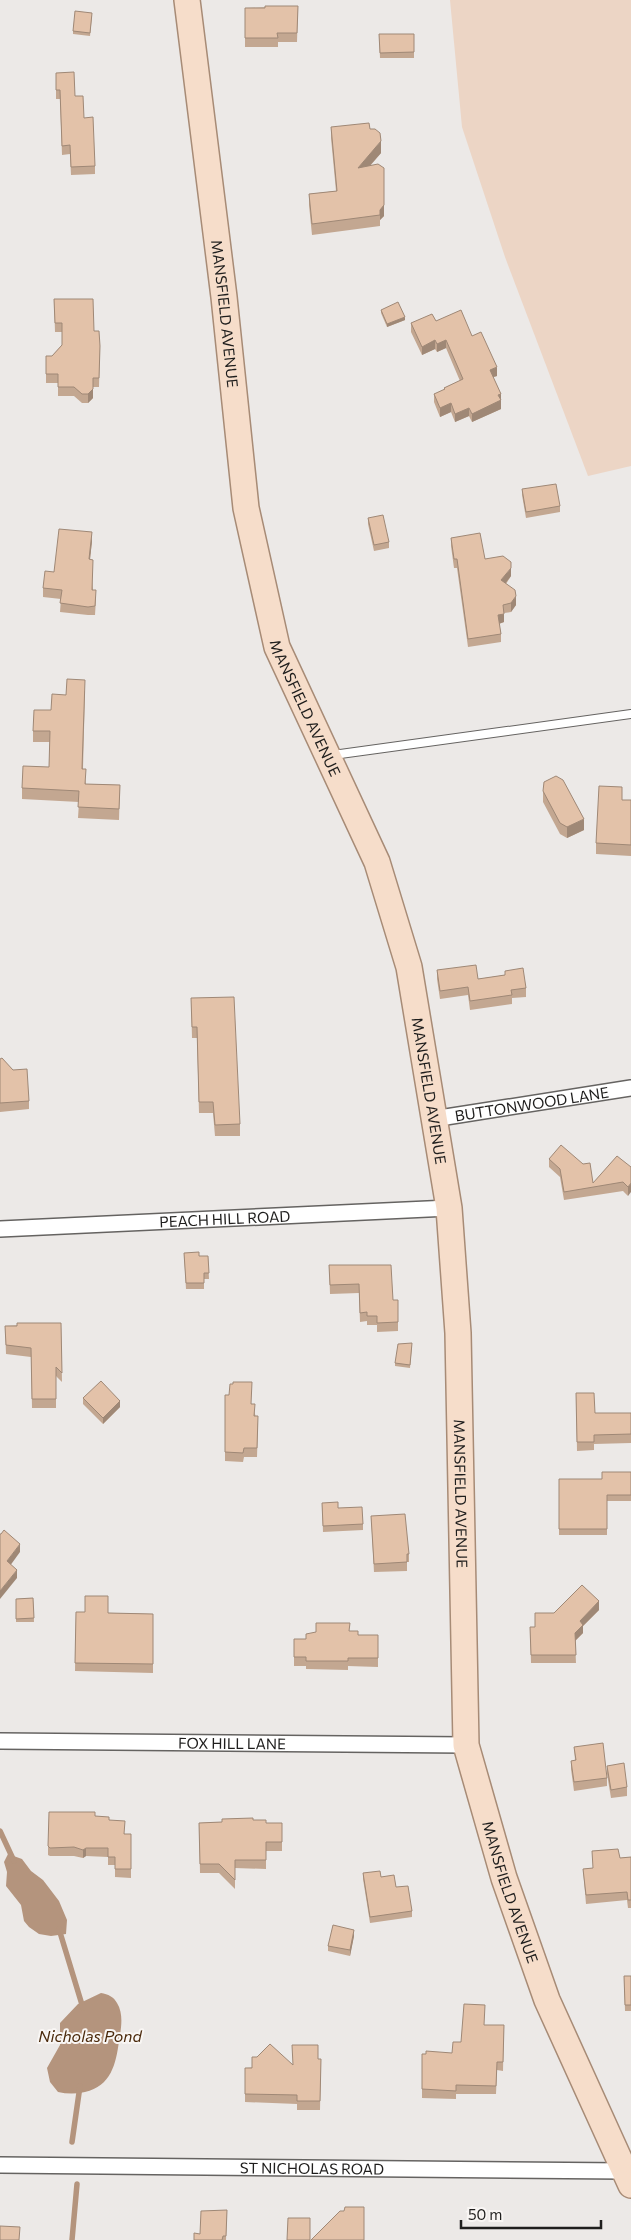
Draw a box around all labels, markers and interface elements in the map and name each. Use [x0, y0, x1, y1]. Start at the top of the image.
street label: MANSFIELD AVENUE [208, 239, 242, 389]
street label: MANSFIELD AVENUE [267, 638, 345, 779]
street label: MANSFIELD AVENUE [408, 1016, 451, 1166]
street label: BUTTONWOOD LANE [454, 1083, 610, 1124]
street label: PEACH HILL ROAD [159, 1206, 291, 1231]
street label: MANSFIELD AVENUE [451, 1419, 472, 1568]
street label: FOX HILL LANE [178, 1734, 286, 1752]
street label: MANSFIELD AVENUE [479, 1819, 542, 1966]
water label: Nicholas Pond [38, 2026, 142, 2045]
street label: ST NICHOLAS ROAD [240, 2158, 384, 2178]
scale bar [461, 2198, 601, 2230]
text: 50 m [468, 2205, 502, 2223]

